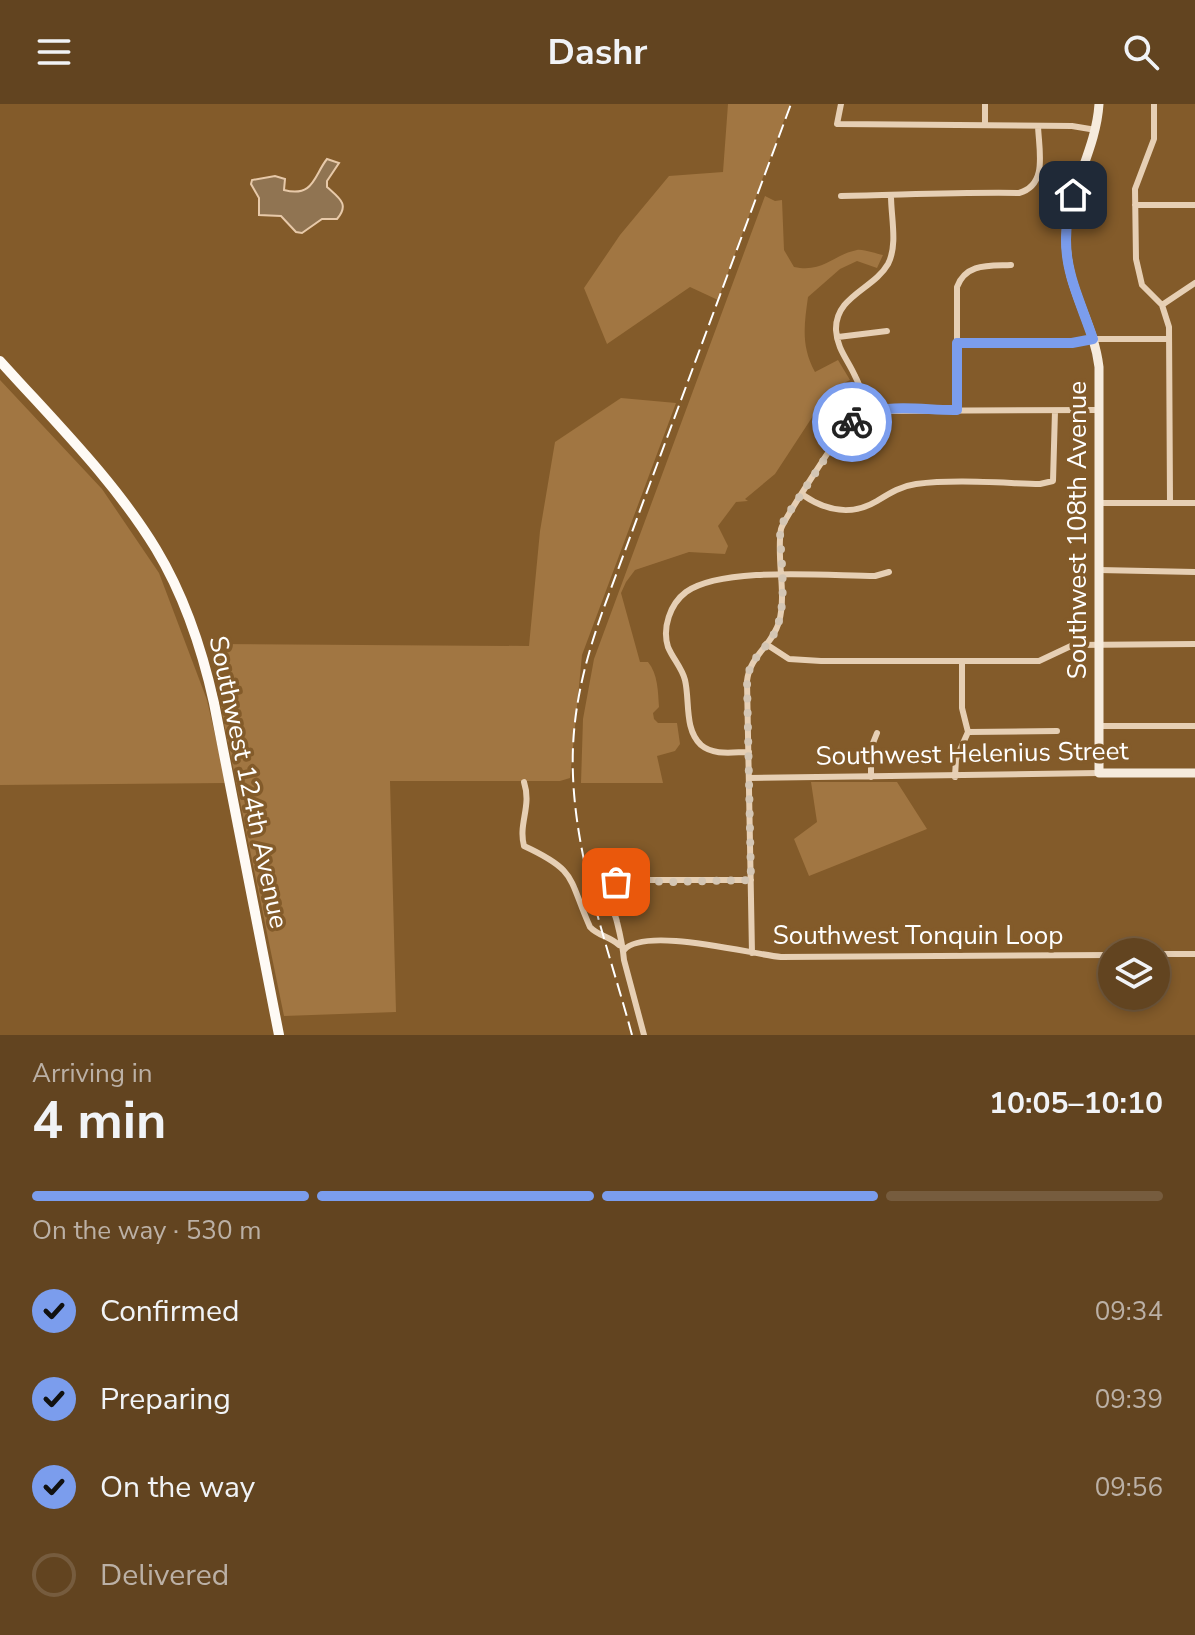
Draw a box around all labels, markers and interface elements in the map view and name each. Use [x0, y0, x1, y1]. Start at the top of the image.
text: Dashr [548, 28, 647, 77]
icon: menu [32, 30, 76, 74]
icon: search [1119, 30, 1163, 74]
pin [1039, 161, 1107, 229]
icon: home [1051, 173, 1095, 217]
street label: Southwest 108th Avenue [1060, 381, 1095, 679]
courier [812, 382, 892, 462]
icon: bike [830, 400, 874, 444]
street label: Southwest 124th Avenue [200, 633, 297, 932]
street label: Southwest Helenius Street [815, 733, 1130, 774]
pin [582, 848, 650, 916]
icon: bag [594, 860, 638, 904]
street label: Southwest Tonquin Loop [773, 918, 1063, 953]
map controls [1098, 938, 1170, 1010]
button: layers [1098, 938, 1170, 1010]
text: Arriving in [32, 1056, 153, 1091]
text: 10:05–10:10 [989, 1083, 1163, 1124]
text: 4 min [32, 1085, 167, 1156]
text: On the way · 530 m [32, 1213, 261, 1248]
icon: check [32, 1289, 76, 1333]
text: Confirmed [100, 1291, 240, 1332]
text: 09:34 [1095, 1294, 1163, 1329]
icon: check [32, 1377, 76, 1421]
text: Preparing [100, 1379, 231, 1420]
text: 09:39 [1095, 1382, 1163, 1417]
icon: check [32, 1465, 76, 1509]
text: On the way [100, 1467, 255, 1508]
text: 09:56 [1095, 1470, 1163, 1505]
text: Delivered [100, 1555, 229, 1596]

